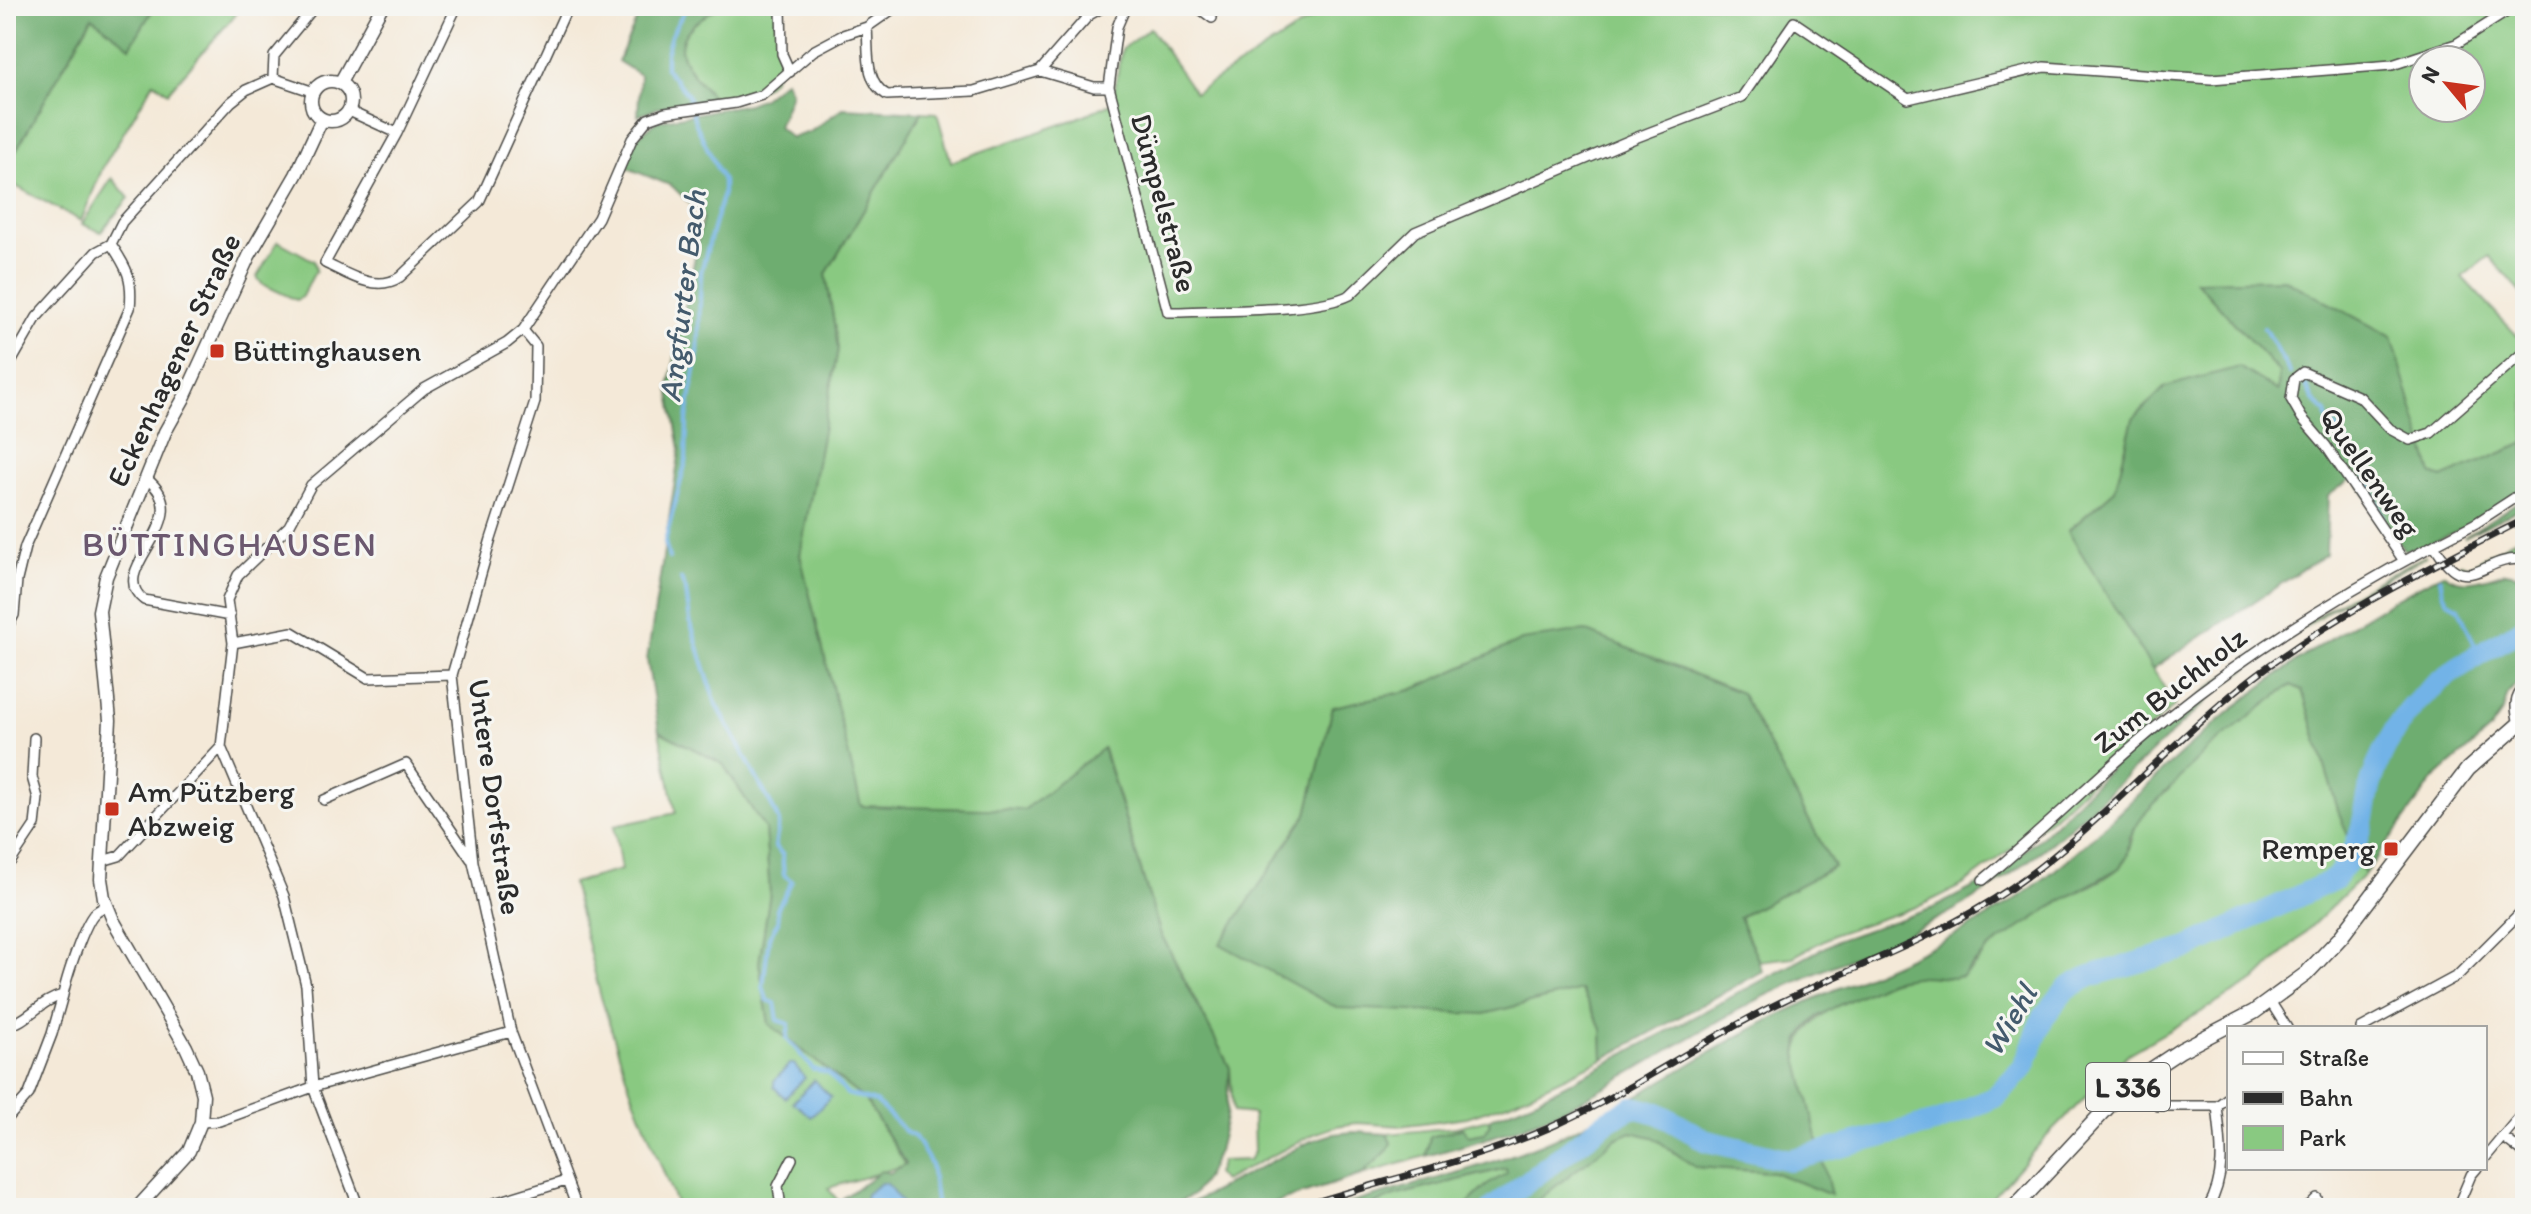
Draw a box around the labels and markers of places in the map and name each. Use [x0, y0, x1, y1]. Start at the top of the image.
place label: Büttinghausen [233, 332, 421, 369]
marker: Büttinghausen [208, 342, 226, 360]
place label: Am Pützberg Abzweig [128, 773, 295, 844]
marker: Am Pützberg Abzweig [103, 800, 121, 818]
place label: Remperg [2261, 830, 2376, 867]
marker: Remperg [2382, 840, 2400, 858]

